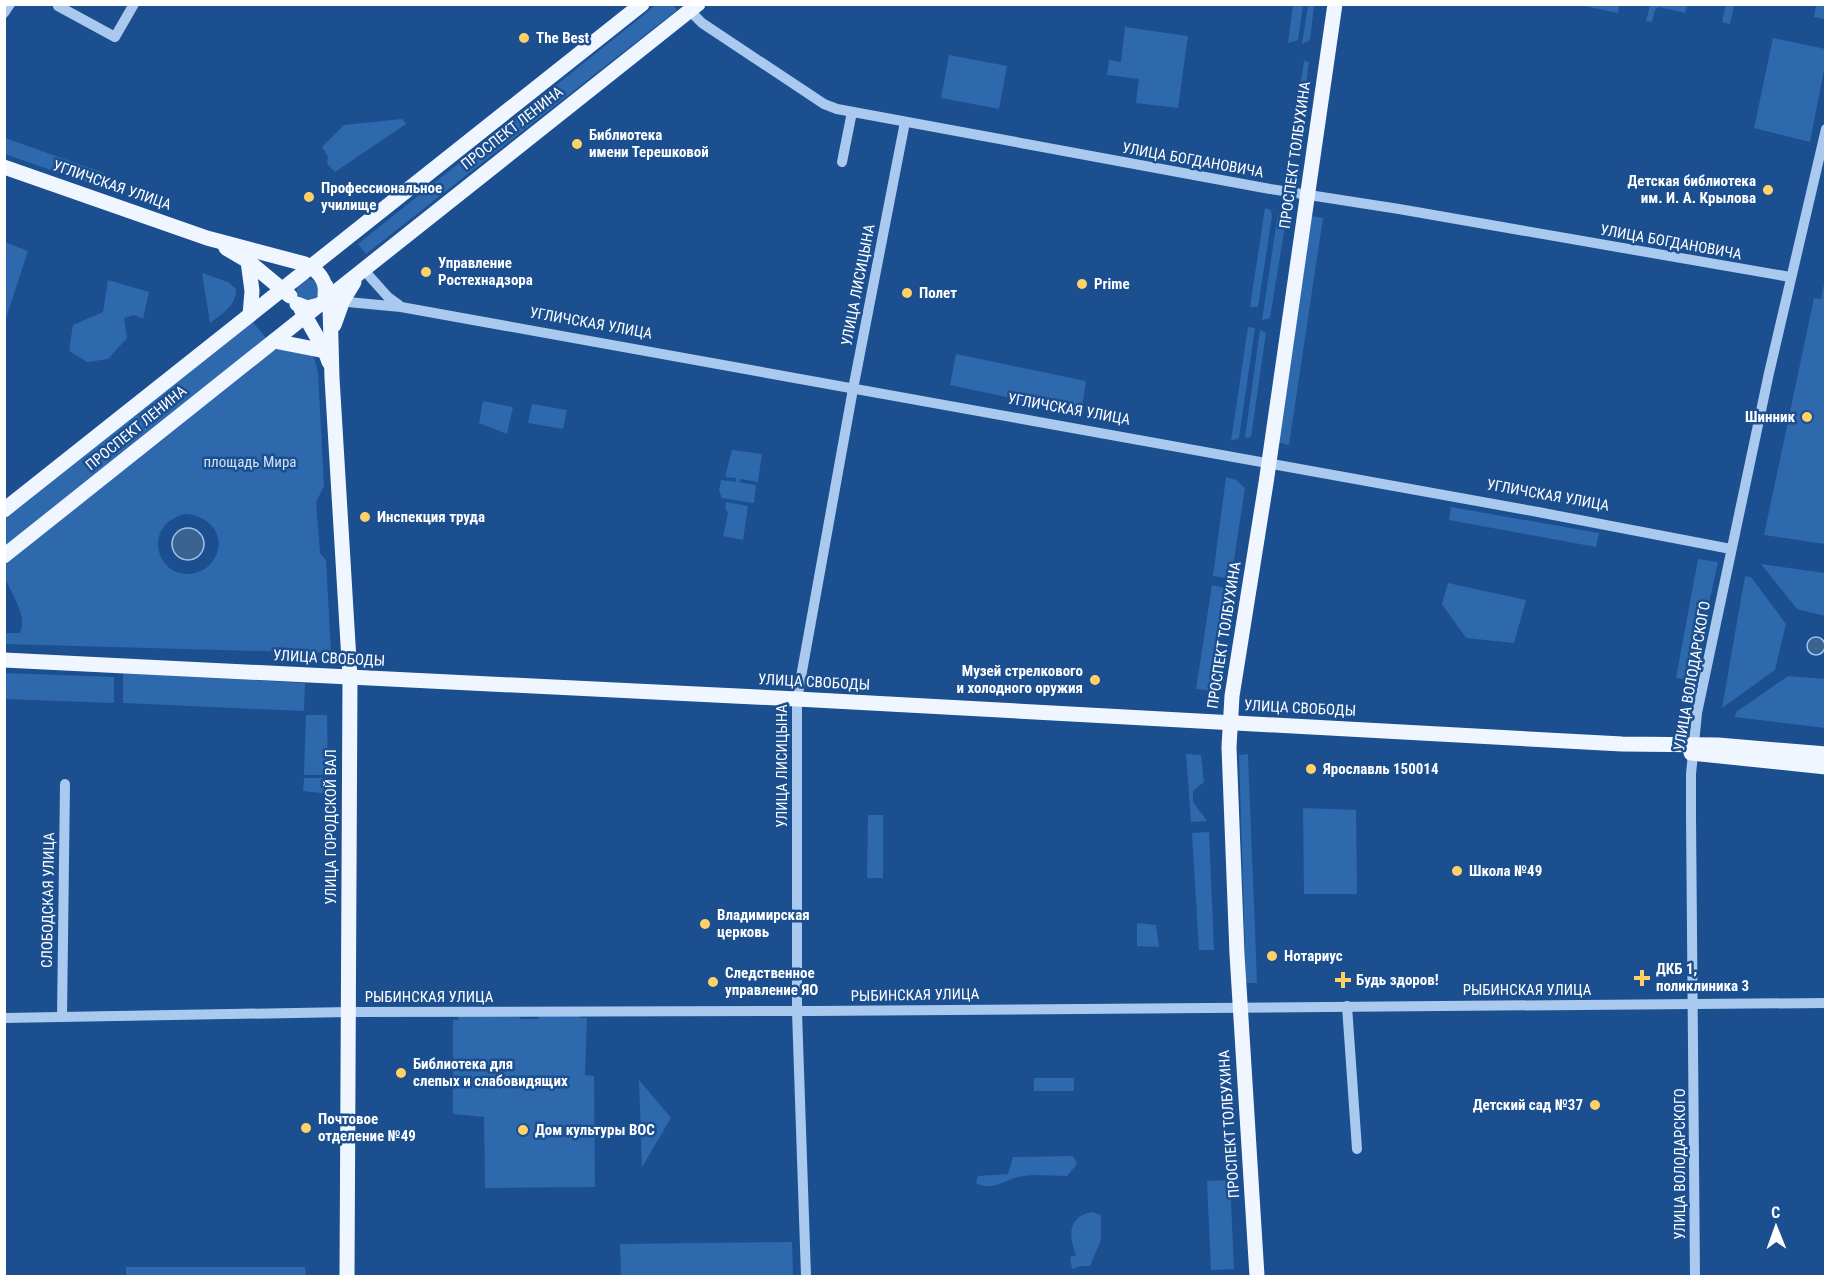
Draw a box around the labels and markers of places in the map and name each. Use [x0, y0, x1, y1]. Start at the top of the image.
place label: The Best [536, 29, 590, 47]
marker: The Best [517, 31, 531, 45]
place label: Библиотека имени Терешковой [589, 126, 709, 161]
marker: Библиотека имени Терешковой [570, 137, 584, 151]
place label: Детская библиотека им. И. А. Крылова [1628, 172, 1756, 207]
place label: Профессиональное училище [321, 179, 442, 214]
marker: Детская библиотека им. И. А. Крылова [1761, 183, 1775, 197]
marker: Профессиональное училище [302, 190, 316, 204]
place label: Управление Ростехнадзора [438, 254, 533, 289]
marker: Управление Ростехнадзора [419, 265, 433, 279]
place label: Prime [1094, 275, 1130, 293]
marker: Prime [1075, 277, 1089, 291]
place label: Полет [919, 284, 957, 302]
marker: Полет [900, 286, 914, 300]
place label: Шинник [1745, 408, 1795, 426]
marker: Шинник [1800, 410, 1814, 424]
place label: Инспекция труда [377, 508, 485, 526]
marker: Инспекция труда [358, 510, 372, 524]
place label: Музей стрелкового и холодного оружия [956, 662, 1083, 697]
marker: Музей стрелкового и холодного оружия [1088, 673, 1102, 687]
place label: Ярославль 150014 [1322, 760, 1439, 778]
marker: Ярославль 150014 [1304, 762, 1318, 776]
place label: Школа №49 [1469, 862, 1542, 880]
marker: Школа №49 [1450, 864, 1464, 878]
place label: Владимирская церковь [717, 906, 810, 941]
marker: Владимирская церковь [698, 917, 712, 931]
place label: Нотариус [1284, 947, 1343, 965]
marker: Нотариус [1265, 949, 1279, 963]
place label: ДКБ 1, поликлиника 3 [1656, 960, 1749, 995]
place label: Следственное управление ЯО [725, 964, 818, 999]
marker: ДКБ 1, поликлиника 3 [1633, 969, 1651, 987]
marker: Будь здоров! [1334, 971, 1352, 989]
place label: Будь здоров! [1356, 971, 1439, 989]
marker: Следственное управление ЯО [706, 975, 720, 989]
place label: Библиотека для слепых и слабовидящих [413, 1055, 568, 1090]
marker: Библиотека для слепых и слабовидящих [394, 1066, 408, 1080]
place label: Детский сад №37 [1473, 1096, 1583, 1114]
marker: Детский сад №37 [1588, 1098, 1602, 1112]
place label: Почтовое отделение №49 [318, 1110, 416, 1145]
marker: Почтовое отделение №49 [299, 1121, 313, 1135]
place label: Дом культуры ВОС [535, 1121, 655, 1139]
marker: Дом культуры ВОС [516, 1123, 530, 1137]

